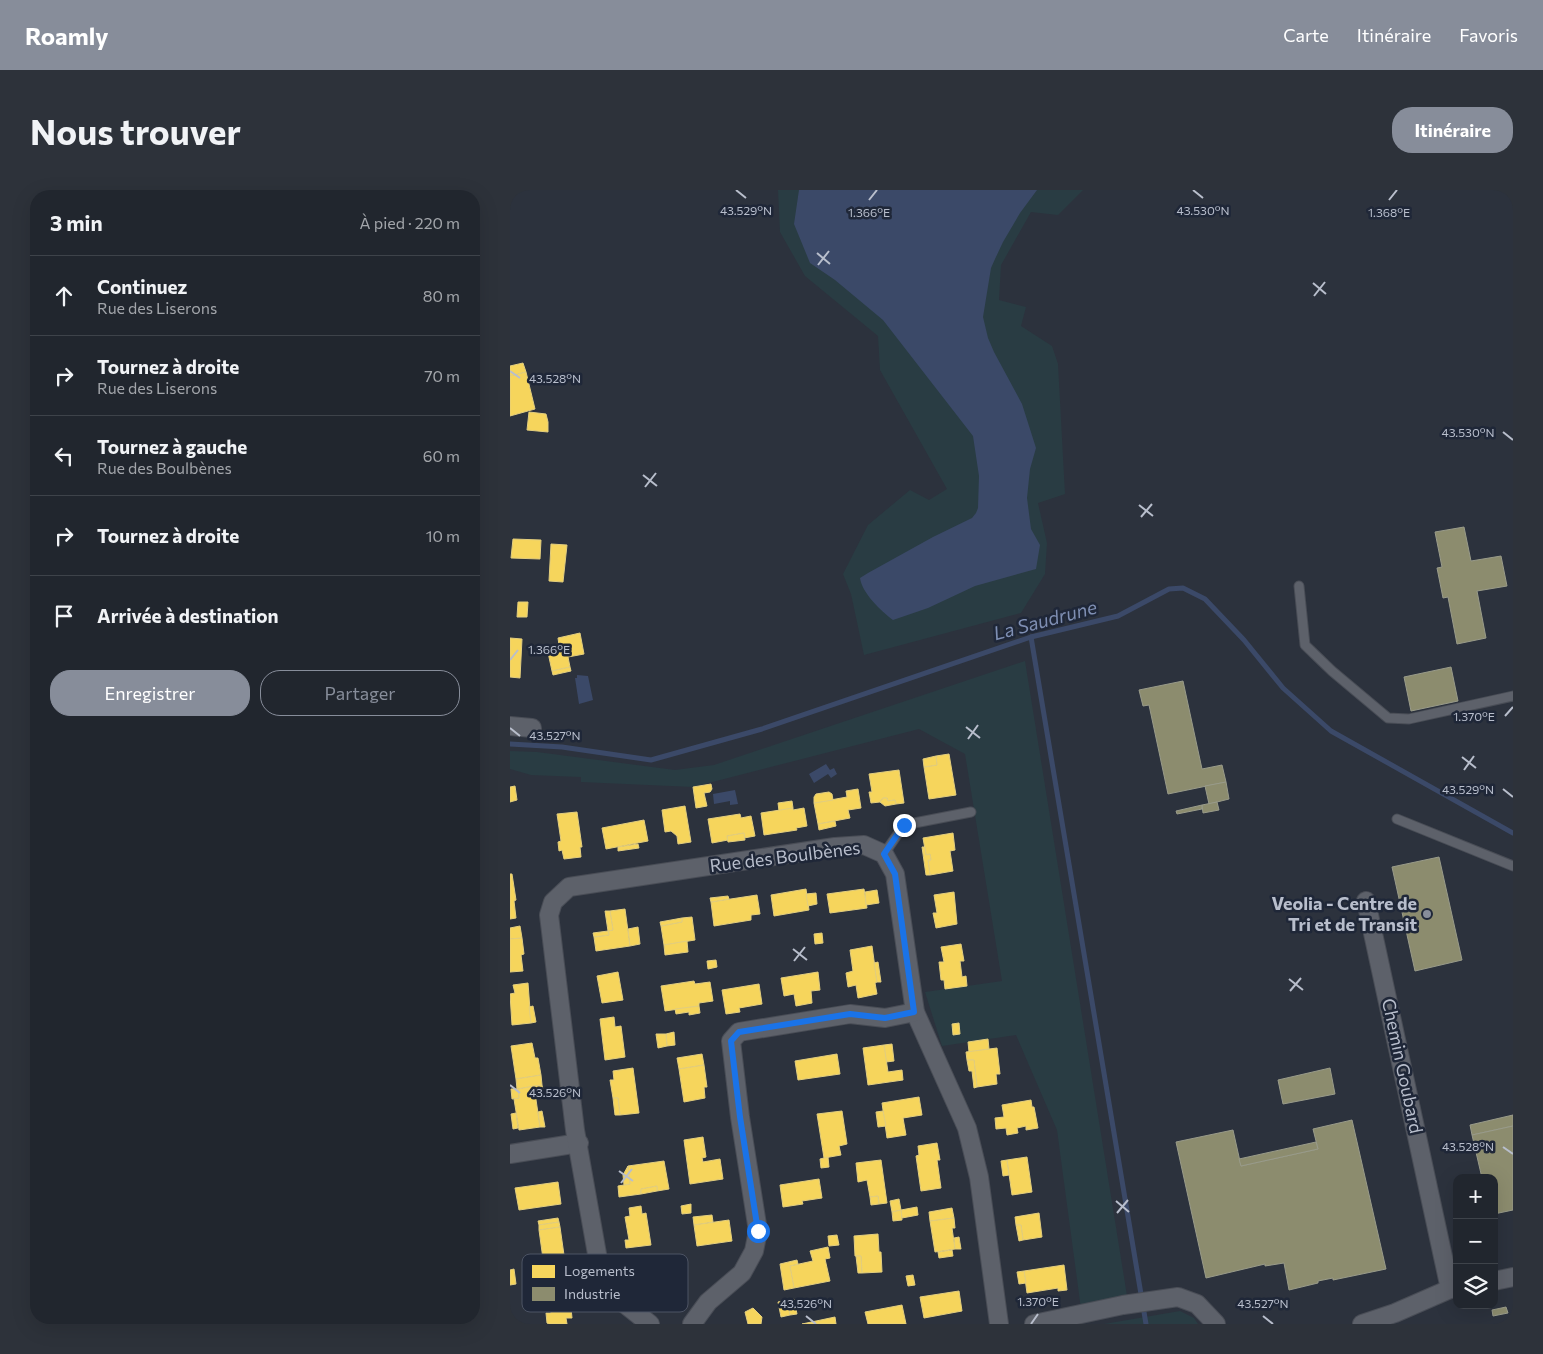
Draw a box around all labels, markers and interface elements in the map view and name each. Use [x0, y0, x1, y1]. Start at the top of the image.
text: Roamly [25, 21, 108, 50]
text: Carte [1283, 24, 1329, 46]
text: Itinéraire [1357, 24, 1431, 46]
text: Favoris [1459, 24, 1518, 46]
button: Itinéraire [1392, 107, 1513, 153]
text: Nous trouver [30, 109, 241, 152]
text: 43.529°N [720, 203, 772, 217]
text: 43.530°N [1177, 203, 1229, 217]
text: 1.366°E [848, 205, 890, 219]
text: 1.368°E [1368, 205, 1410, 219]
text: 3 min [50, 210, 103, 235]
text: À pied · 220 m [360, 213, 460, 232]
text: Continuez [97, 275, 187, 298]
icon: ahead [50, 282, 78, 310]
text: 80 m [423, 286, 460, 305]
text: Rue des Liserons [97, 298, 217, 317]
text: Tournez à droite [97, 355, 239, 378]
icon: right [50, 362, 78, 390]
text: 70 m [424, 366, 460, 385]
text: 43.528°N [529, 371, 581, 385]
text: Rue des Liserons [97, 378, 217, 397]
text: 43.530°N [1442, 425, 1494, 439]
text: Tournez à gauche [97, 435, 247, 458]
icon: left [50, 442, 78, 470]
text: 60 m [423, 446, 460, 465]
text: Rue des Boulbènes [97, 458, 232, 477]
icon: right [50, 522, 78, 550]
text: Tournez à droite [97, 524, 239, 547]
text: 10 m [426, 526, 460, 545]
water label: La Saudrune [991, 595, 1099, 644]
icon: arrive [50, 602, 78, 630]
text: Arrivée à destination [97, 604, 279, 627]
text: 1.366°E [528, 642, 570, 656]
button: Enregistrer [50, 670, 250, 716]
button: Partager [260, 670, 460, 716]
text: 1.370°E [1453, 709, 1495, 723]
text: 43.527°N [529, 728, 581, 742]
text: 43.529°N [1442, 782, 1494, 796]
route end [893, 814, 916, 837]
street label: Rue des Boulbènes [708, 836, 861, 876]
place label: Veolia - Centre de Tri et de Transit [1271, 892, 1417, 935]
marker: Veolia - Centre de Tri et de Transit [1421, 908, 1433, 920]
street label: Chemin Goubard [1378, 996, 1428, 1135]
text: 43.526°N [529, 1085, 581, 1099]
text: 43.528°N [1442, 1139, 1494, 1153]
map controls [1453, 1174, 1498, 1309]
button: + [1453, 1174, 1498, 1219]
button: − [1453, 1219, 1498, 1264]
route start [747, 1220, 770, 1243]
legend [522, 1254, 688, 1312]
text: Logements [564, 1262, 635, 1279]
button: layers [1453, 1264, 1498, 1309]
text: Industrie [564, 1285, 621, 1302]
text: 1.370°E [1017, 1294, 1059, 1308]
text: 43.526°N [780, 1296, 832, 1310]
text: 43.527°N [1237, 1296, 1289, 1310]

